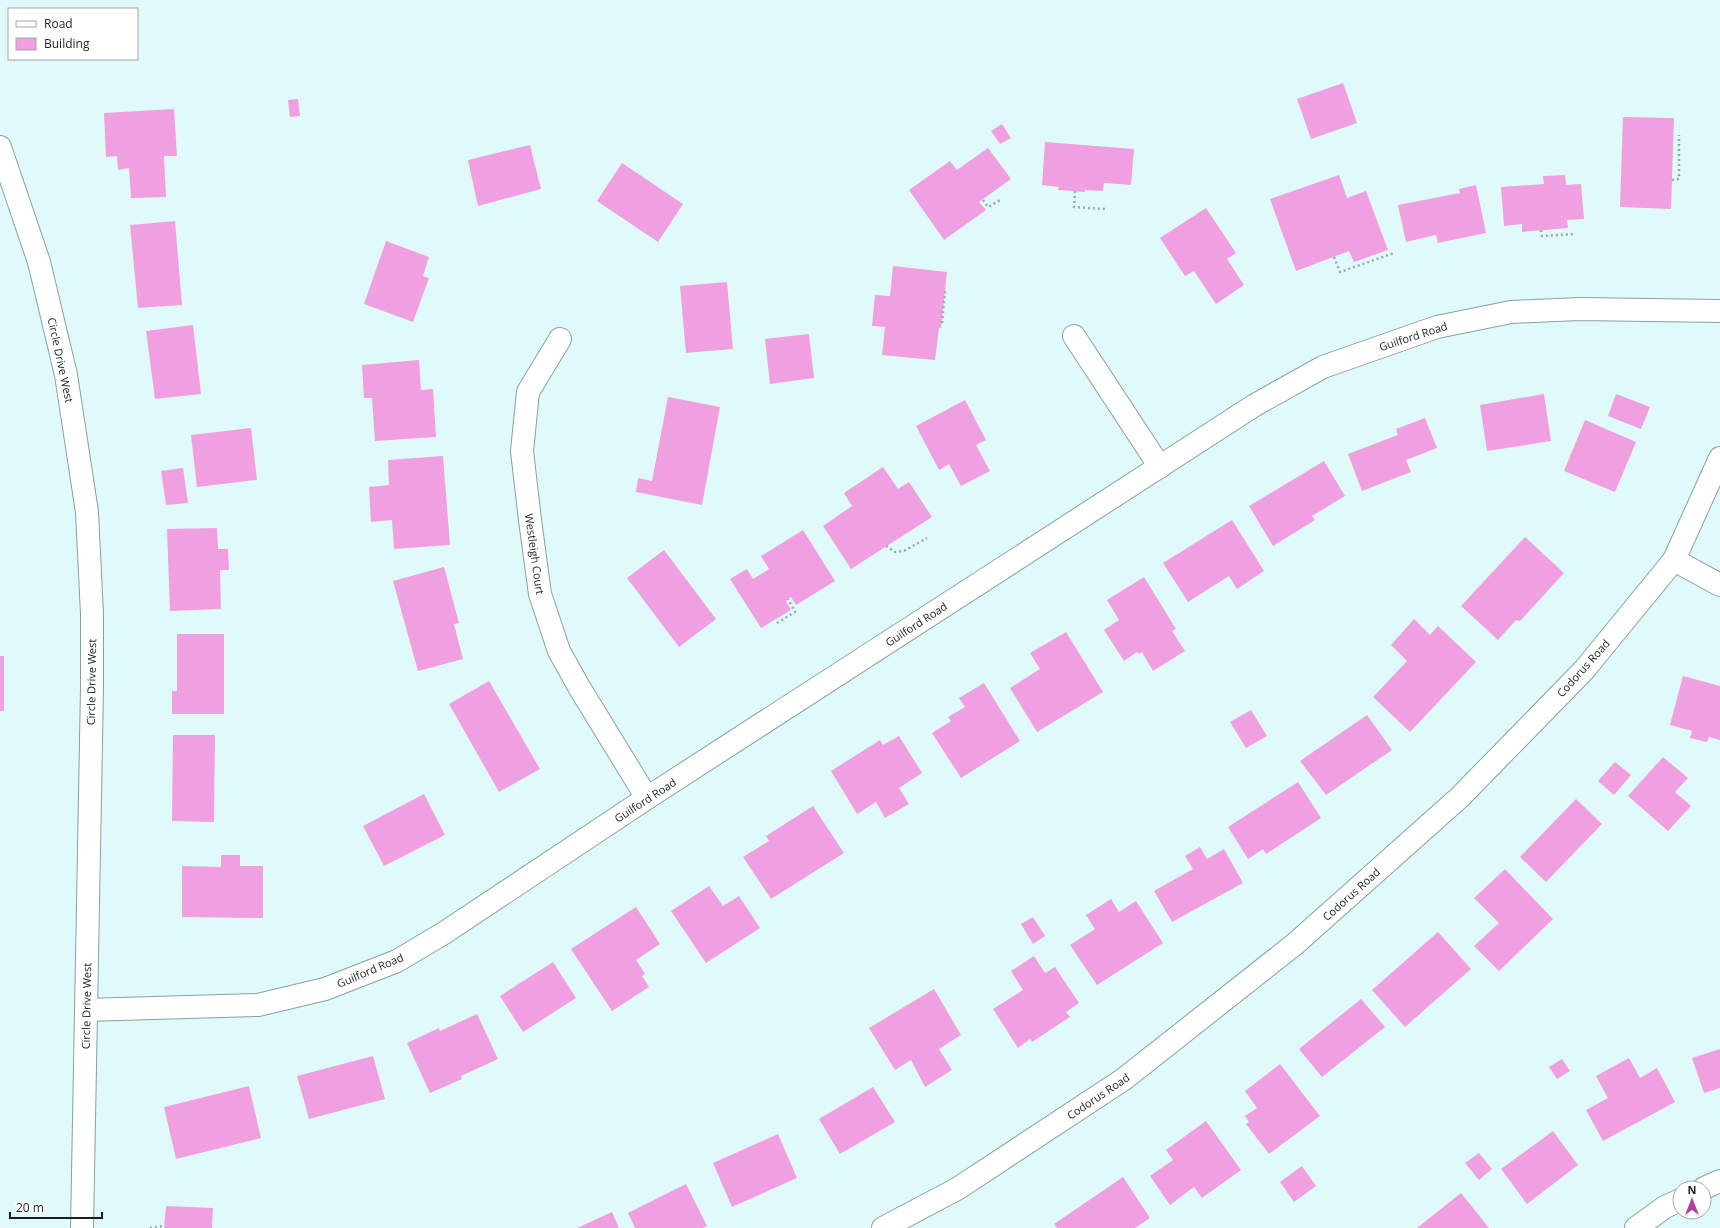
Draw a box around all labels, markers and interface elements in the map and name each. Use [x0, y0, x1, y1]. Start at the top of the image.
legend [8, 8, 138, 60]
text: Road [44, 15, 73, 32]
text: Building [44, 35, 90, 52]
street label: Circle Drive West [45, 316, 77, 404]
street label: Guilford Road [1377, 318, 1449, 354]
street label: Westleigh Court [522, 513, 548, 595]
street label: Guilford Road [882, 598, 950, 650]
street label: Codorus Road [1553, 636, 1613, 700]
street label: Circle Drive West [83, 639, 99, 725]
street label: Guilford Road [611, 774, 679, 826]
street label: Codorus Road [1319, 864, 1383, 924]
street label: Guilford Road [334, 949, 406, 991]
street label: Circle Drive West [78, 963, 94, 1049]
street label: Codorus Road [1064, 1070, 1132, 1122]
north arrow [1672, 1180, 1712, 1220]
text: N [1688, 1182, 1696, 1197]
scale bar [10, 1194, 102, 1220]
text: 20 m [16, 1199, 44, 1216]

